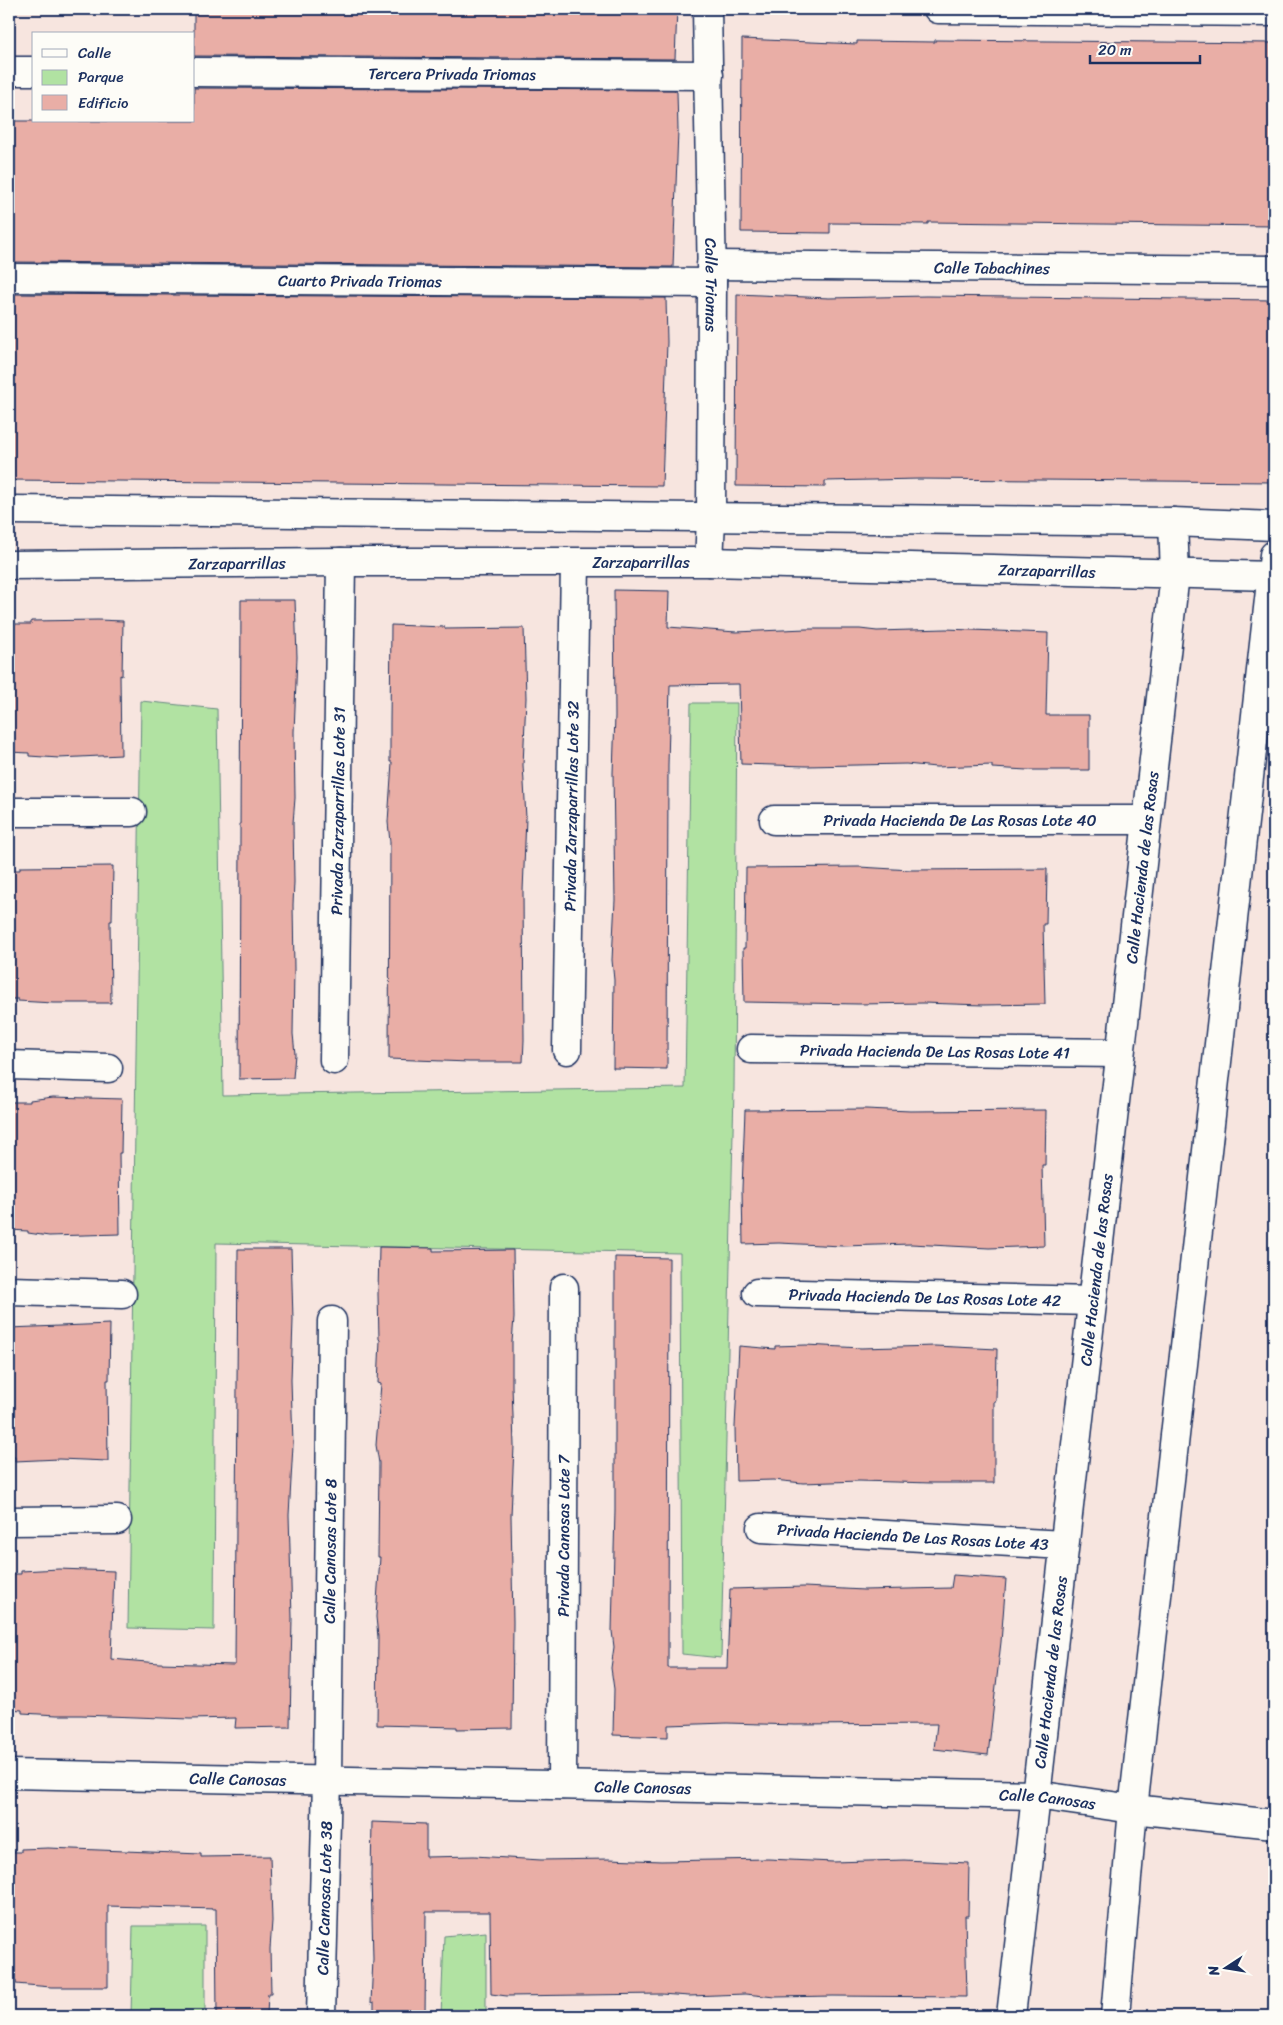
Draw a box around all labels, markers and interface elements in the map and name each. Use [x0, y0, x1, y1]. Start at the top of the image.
legend [32, 32, 195, 122]
scale bar [1090, 32, 1200, 64]
text: 20 m [1098, 37, 1132, 63]
text: Calle [78, 40, 111, 66]
street label: Tercera Privada Triomas [368, 59, 536, 89]
text: Parque [78, 64, 123, 90]
text: Edificio [78, 90, 129, 116]
street label: Calle Triomas [696, 238, 726, 333]
street label: Calle Tabachines [934, 253, 1051, 283]
street label: Cuarto Privada Triomas [278, 266, 443, 296]
street label: Zarzaparrillas [188, 548, 287, 578]
street label: Zarzaparrillas [592, 548, 690, 577]
street label: Zarzaparrillas [998, 555, 1097, 587]
street label: Privada Zarzaparrillas Lote 32 [555, 700, 588, 912]
street label: Privada Zarzaparrillas Lote 31 [322, 706, 354, 915]
street label: Calle Hacienda de las Rosas [1117, 769, 1168, 965]
street label: Privada Hacienda De Las Rosas Lote 40 [823, 806, 1097, 835]
street label: Privada Hacienda De Las Rosas Lote 41 [800, 1036, 1070, 1067]
street label: Calle Hacienda de las Rosas [1071, 1171, 1122, 1368]
street label: Privada Hacienda De Las Rosas Lote 42 [788, 1280, 1061, 1315]
street label: Privada Canosas Lote 7 [549, 1454, 578, 1617]
street label: Calle Canosas Lote 8 [315, 1478, 345, 1624]
street label: Privada Hacienda De Las Rosas Lote 43 [776, 1515, 1050, 1559]
street label: Calle Hacienda de las Rosas [1025, 1574, 1076, 1770]
street label: Calle Canosas [189, 1764, 287, 1795]
street label: Calle Canosas [594, 1772, 692, 1803]
street label: Calle Canosas [999, 1780, 1098, 1819]
street label: Calle Canosas Lote 38 [308, 1820, 341, 1975]
north arrow [1200, 1942, 1250, 1992]
text: N [1200, 1963, 1227, 1979]

